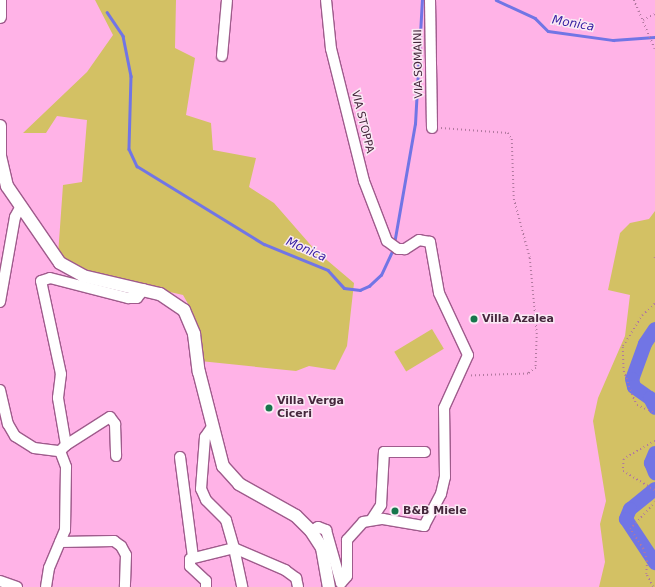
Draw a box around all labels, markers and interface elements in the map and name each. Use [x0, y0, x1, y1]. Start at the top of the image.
water label: Monica [551, 13, 595, 35]
street label: VIA SOMAINI [412, 29, 426, 99]
street label: VIA STOPPA [348, 89, 376, 155]
water label: Monica [284, 235, 328, 265]
place label: Villa Azalea [482, 312, 554, 326]
marker: Villa Azalea [469, 314, 479, 324]
place label: Villa Verga Ciceri [277, 395, 344, 421]
marker: Villa Verga Ciceri [264, 403, 274, 413]
place label: B&B Miele [403, 504, 467, 518]
marker: B&B Miele [390, 506, 400, 516]

